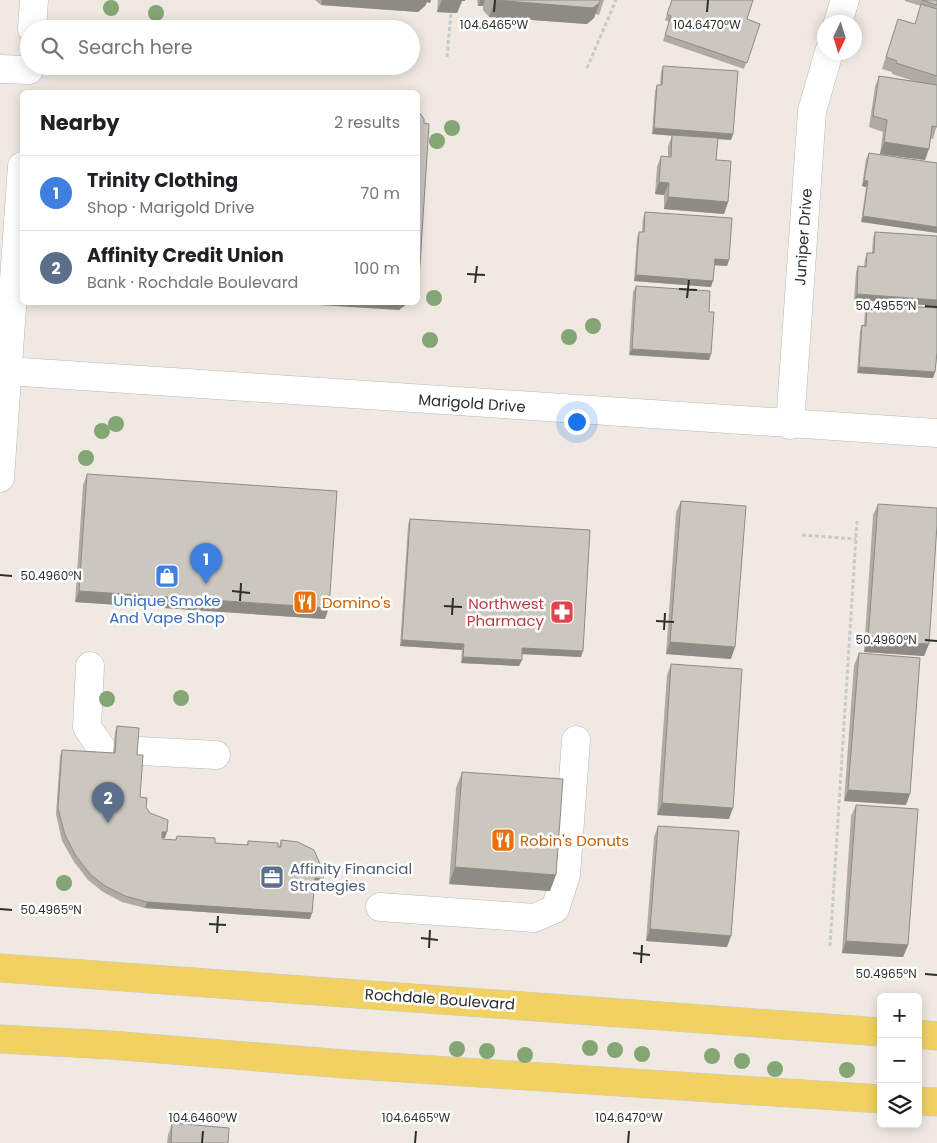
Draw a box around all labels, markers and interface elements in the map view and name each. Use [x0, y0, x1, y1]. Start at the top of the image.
north arrow [817, 15, 862, 60]
text: 104.6465°W [460, 16, 528, 33]
text: 104.6470°W [673, 16, 741, 33]
search box [20, 20, 420, 75]
icon: search [38, 34, 66, 62]
text: Search here [78, 34, 192, 61]
text: Nearby [40, 108, 120, 137]
text: 2 results [334, 111, 400, 134]
text: Trinity Clothing [87, 167, 238, 194]
text: 1 [53, 182, 59, 205]
text: 70 m [360, 182, 400, 205]
street label: Juniper Drive [789, 188, 817, 286]
text: Shop · Marigold Drive [87, 196, 254, 219]
text: Affinity Credit Union [87, 242, 284, 269]
text: 2 [51, 257, 61, 280]
text: 100 m [354, 257, 400, 280]
text: Bank · Rochdale Boulevard [87, 271, 298, 294]
text: 50.4955°N [855, 297, 917, 314]
street label: Marigold Drive [418, 389, 526, 417]
your location [564, 409, 590, 435]
pin: 1 [190, 543, 222, 584]
shop icon: Unique Smoke And Vape Shop [154, 563, 180, 589]
text: 50.4960°N [20, 567, 82, 584]
restaurant icon: Domino's [292, 589, 318, 615]
place label: Unique Smoke And Vape Shop [109, 590, 225, 628]
place label: Domino's [322, 592, 391, 613]
place label: Northwest Pharmacy [467, 593, 545, 631]
pharmacy icon: Northwest Pharmacy [549, 599, 575, 625]
text: 50.4960°N [855, 631, 917, 648]
pin: 2 [92, 782, 124, 823]
restaurant icon: Robin's Donuts [490, 827, 516, 853]
place label: Robin's Donuts [520, 830, 629, 851]
place label: Affinity Financial Strategies [290, 858, 412, 896]
office icon: Affinity Financial Strategies [259, 864, 285, 890]
text: 50.4965°N [20, 901, 82, 918]
text: 50.4965°N [855, 965, 917, 982]
street label: Rochdale Boulevard [364, 983, 516, 1015]
map controls [877, 993, 922, 1128]
button: + [877, 993, 922, 1038]
button: − [877, 1038, 922, 1083]
button: layers [877, 1083, 922, 1128]
text: 104.6460°W [169, 1109, 237, 1126]
text: 104.6465°W [382, 1109, 450, 1126]
text: 104.6470°W [595, 1109, 663, 1126]

